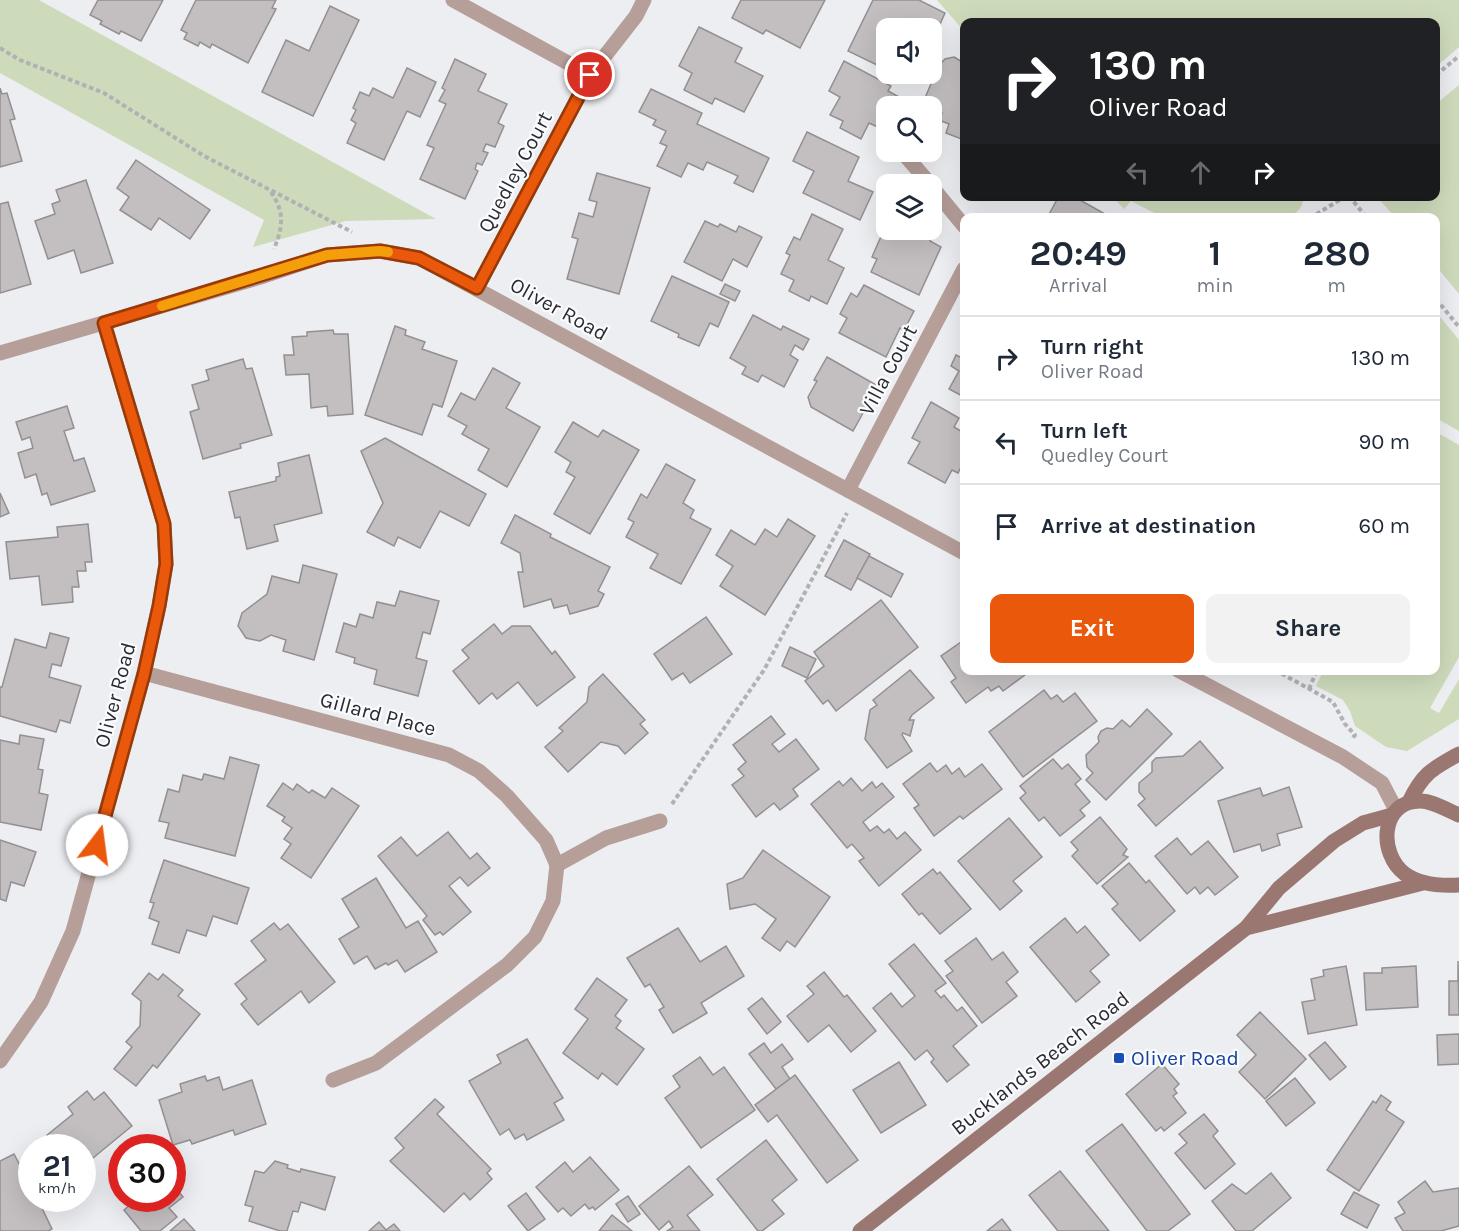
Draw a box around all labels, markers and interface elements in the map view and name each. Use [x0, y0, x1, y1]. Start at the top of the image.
map controls [876, 18, 942, 240]
button: sound [876, 18, 942, 84]
text: 130 m [1089, 40, 1207, 90]
icon: right [990, 42, 1068, 120]
pin [564, 49, 615, 100]
icon: arrive [573, 58, 606, 91]
text: Oliver Road [1089, 91, 1228, 123]
button: search [876, 96, 942, 162]
street label: Quedley Court [473, 107, 557, 237]
icon: left [1121, 156, 1154, 189]
icon: ahead [1184, 156, 1217, 189]
icon: right [1247, 156, 1280, 189]
button: layers [876, 174, 942, 240]
text: 20:49 [1029, 232, 1127, 274]
text: 1 [1208, 232, 1221, 274]
text: 280 [1303, 232, 1371, 274]
street label: Oliver Road [506, 272, 612, 346]
text: Arrival [1049, 274, 1108, 297]
text: min [1197, 274, 1233, 297]
text: m [1327, 274, 1346, 297]
street label: Villa Court [854, 321, 922, 419]
text: Turn right [1041, 334, 1144, 360]
icon: right [990, 342, 1023, 375]
text: 130 m [1351, 345, 1410, 371]
text: Oliver Road [1041, 360, 1144, 383]
text: Turn left [1041, 418, 1128, 444]
icon: left [990, 426, 1023, 459]
text: 90 m [1358, 429, 1410, 455]
text: Quedley Court [1041, 444, 1168, 467]
icon: arrive [990, 510, 1023, 543]
text: Arrive at destination [1041, 513, 1256, 539]
text: 60 m [1359, 513, 1410, 539]
button: Exit [990, 594, 1194, 663]
button: Share [1206, 594, 1410, 663]
street label: Oliver Road [89, 640, 141, 750]
street label: Gillard Place [318, 687, 438, 741]
position arrow [65, 813, 129, 877]
street label: Bucklands Beach Road [946, 986, 1134, 1140]
place label: Oliver Road [1131, 1046, 1239, 1070]
marker: Oliver Road [1112, 1051, 1126, 1065]
speed limit sign: 30 [108, 1134, 186, 1212]
text: 21 [43, 1148, 71, 1184]
text: km/h [38, 1179, 76, 1197]

